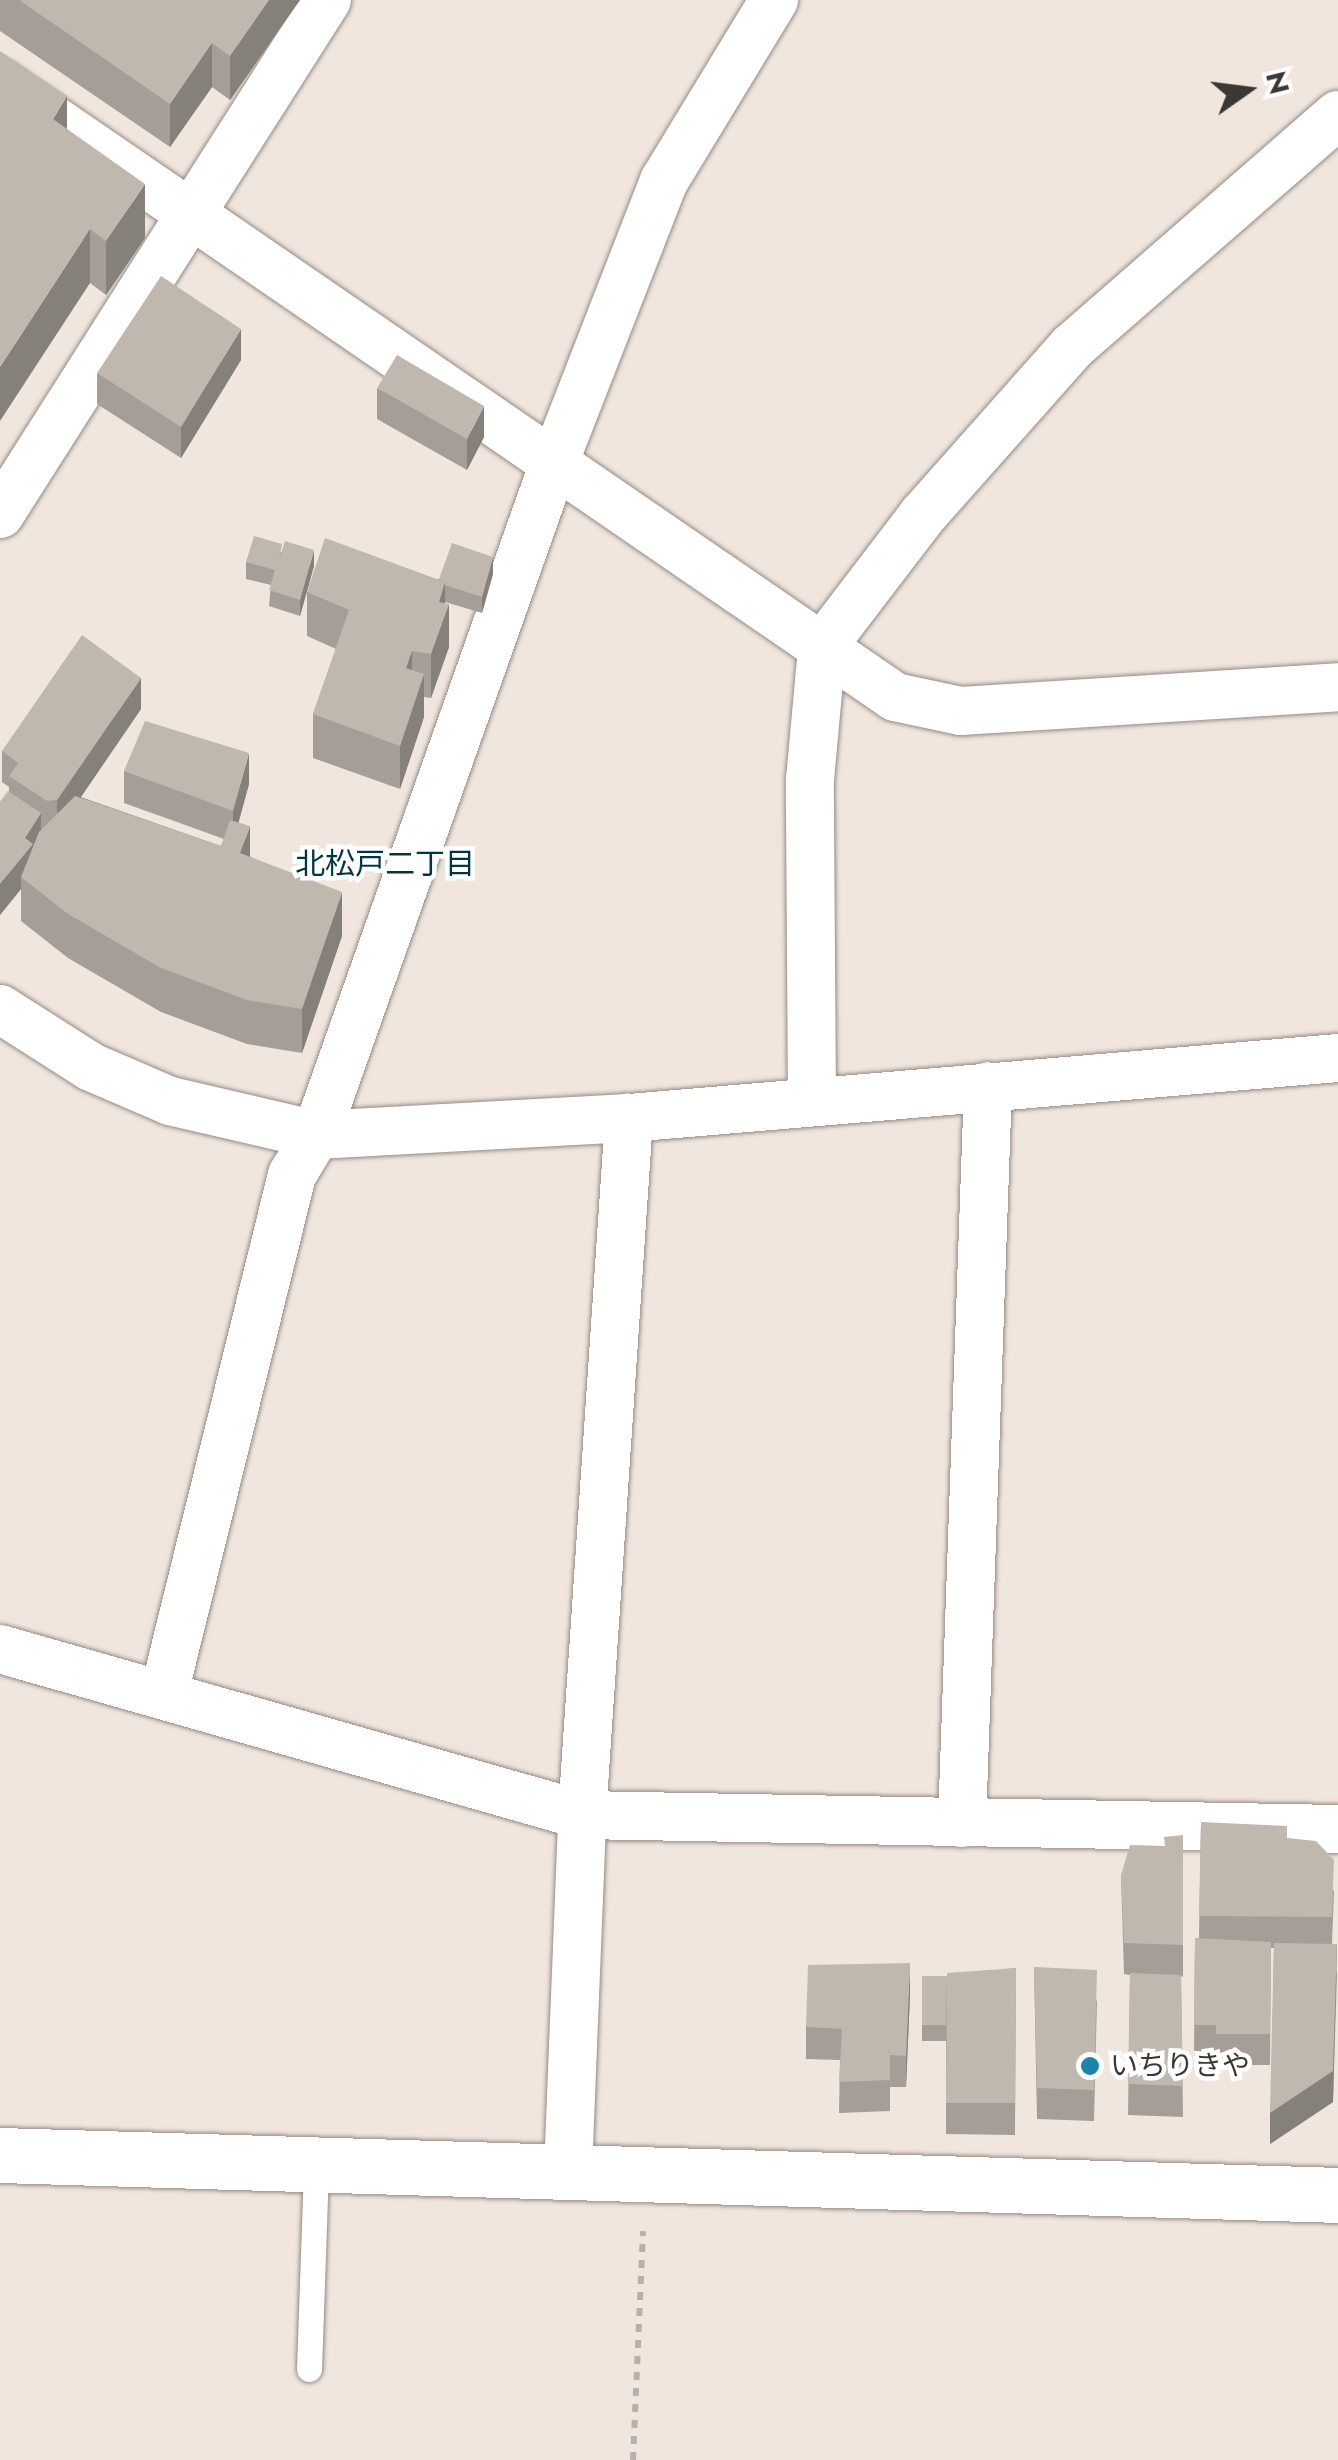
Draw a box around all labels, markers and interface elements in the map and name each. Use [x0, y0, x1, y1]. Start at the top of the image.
north arrow [1198, 40, 1298, 140]
text: N [1255, 67, 1300, 98]
district label: 北松戸二丁目 [295, 846, 475, 882]
place label: いちりきや [1110, 2049, 1250, 2083]
marker: いちりきや [1079, 2055, 1101, 2077]

